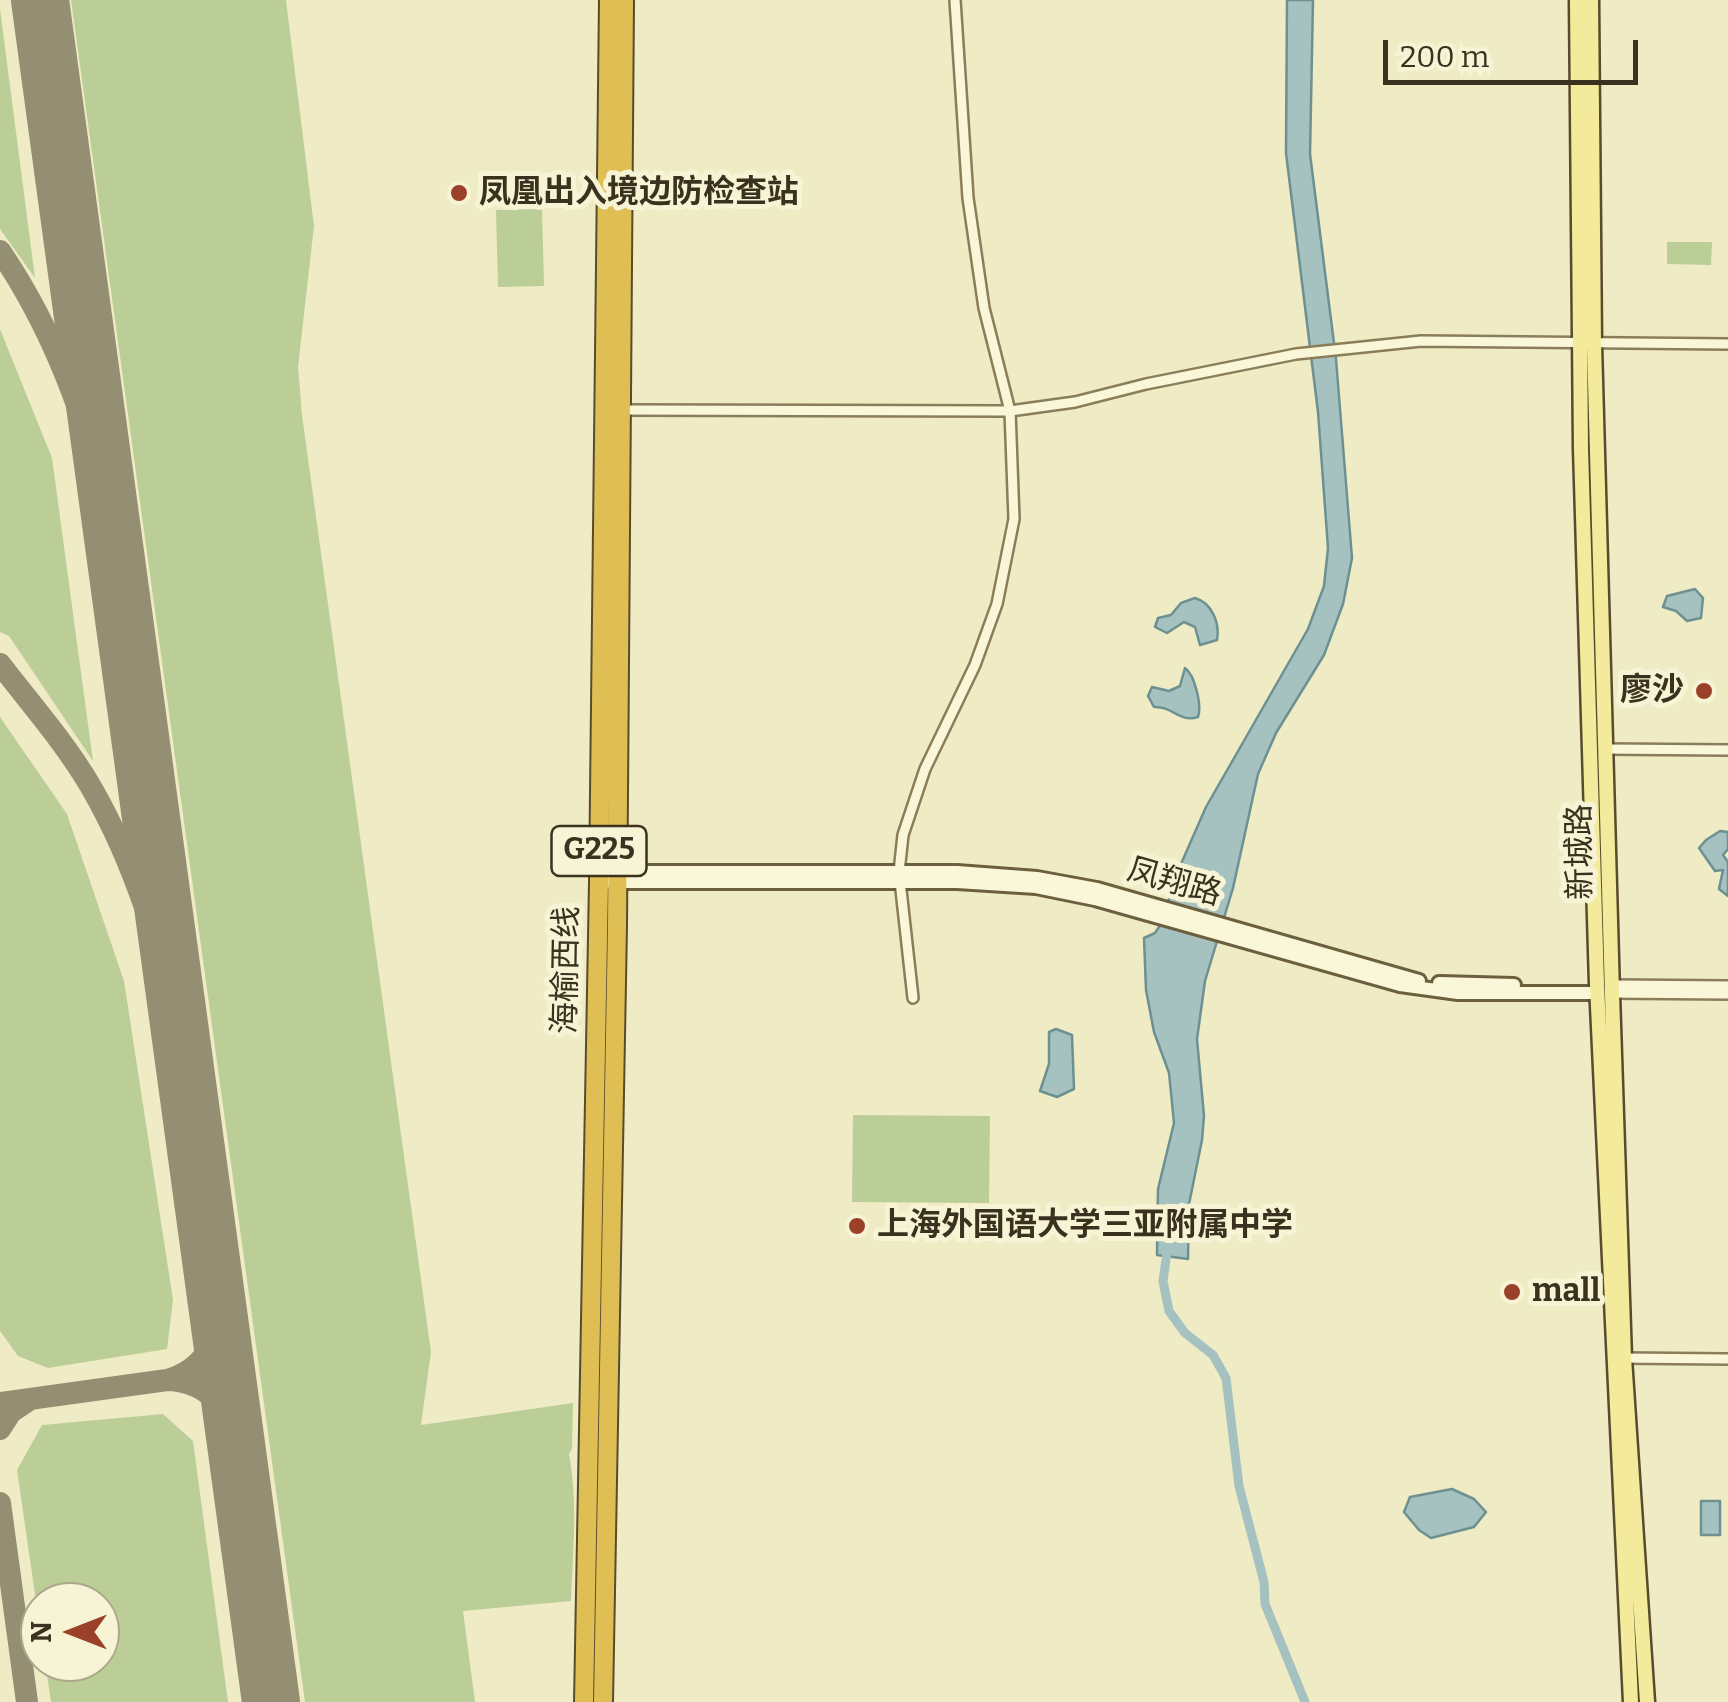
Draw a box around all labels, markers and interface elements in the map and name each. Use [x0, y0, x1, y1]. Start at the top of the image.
scale bar [1388, 20, 1643, 82]
text: 200 m [1400, 39, 1489, 75]
place label: 凤凰出入境边防检查站 [479, 174, 799, 212]
marker: 凤凰出入境边防检查站 [448, 182, 470, 204]
place label: 廖沙 [1620, 672, 1684, 710]
marker: 廖沙 [1693, 680, 1715, 702]
street label: 新城路 [1561, 804, 1601, 900]
road number: G225 [552, 826, 646, 876]
street label: 凤翔路 [1123, 851, 1225, 915]
street label: 海榆西线 [547, 906, 587, 1034]
place label: 上海外国语大学三亚附属中学 [877, 1207, 1293, 1245]
marker: 上海外国语大学三亚附属中学 [846, 1215, 868, 1237]
place label: mall [1532, 1273, 1600, 1311]
marker: mall [1501, 1281, 1523, 1303]
north arrow [20, 1582, 120, 1682]
text: N [25, 1621, 58, 1643]

